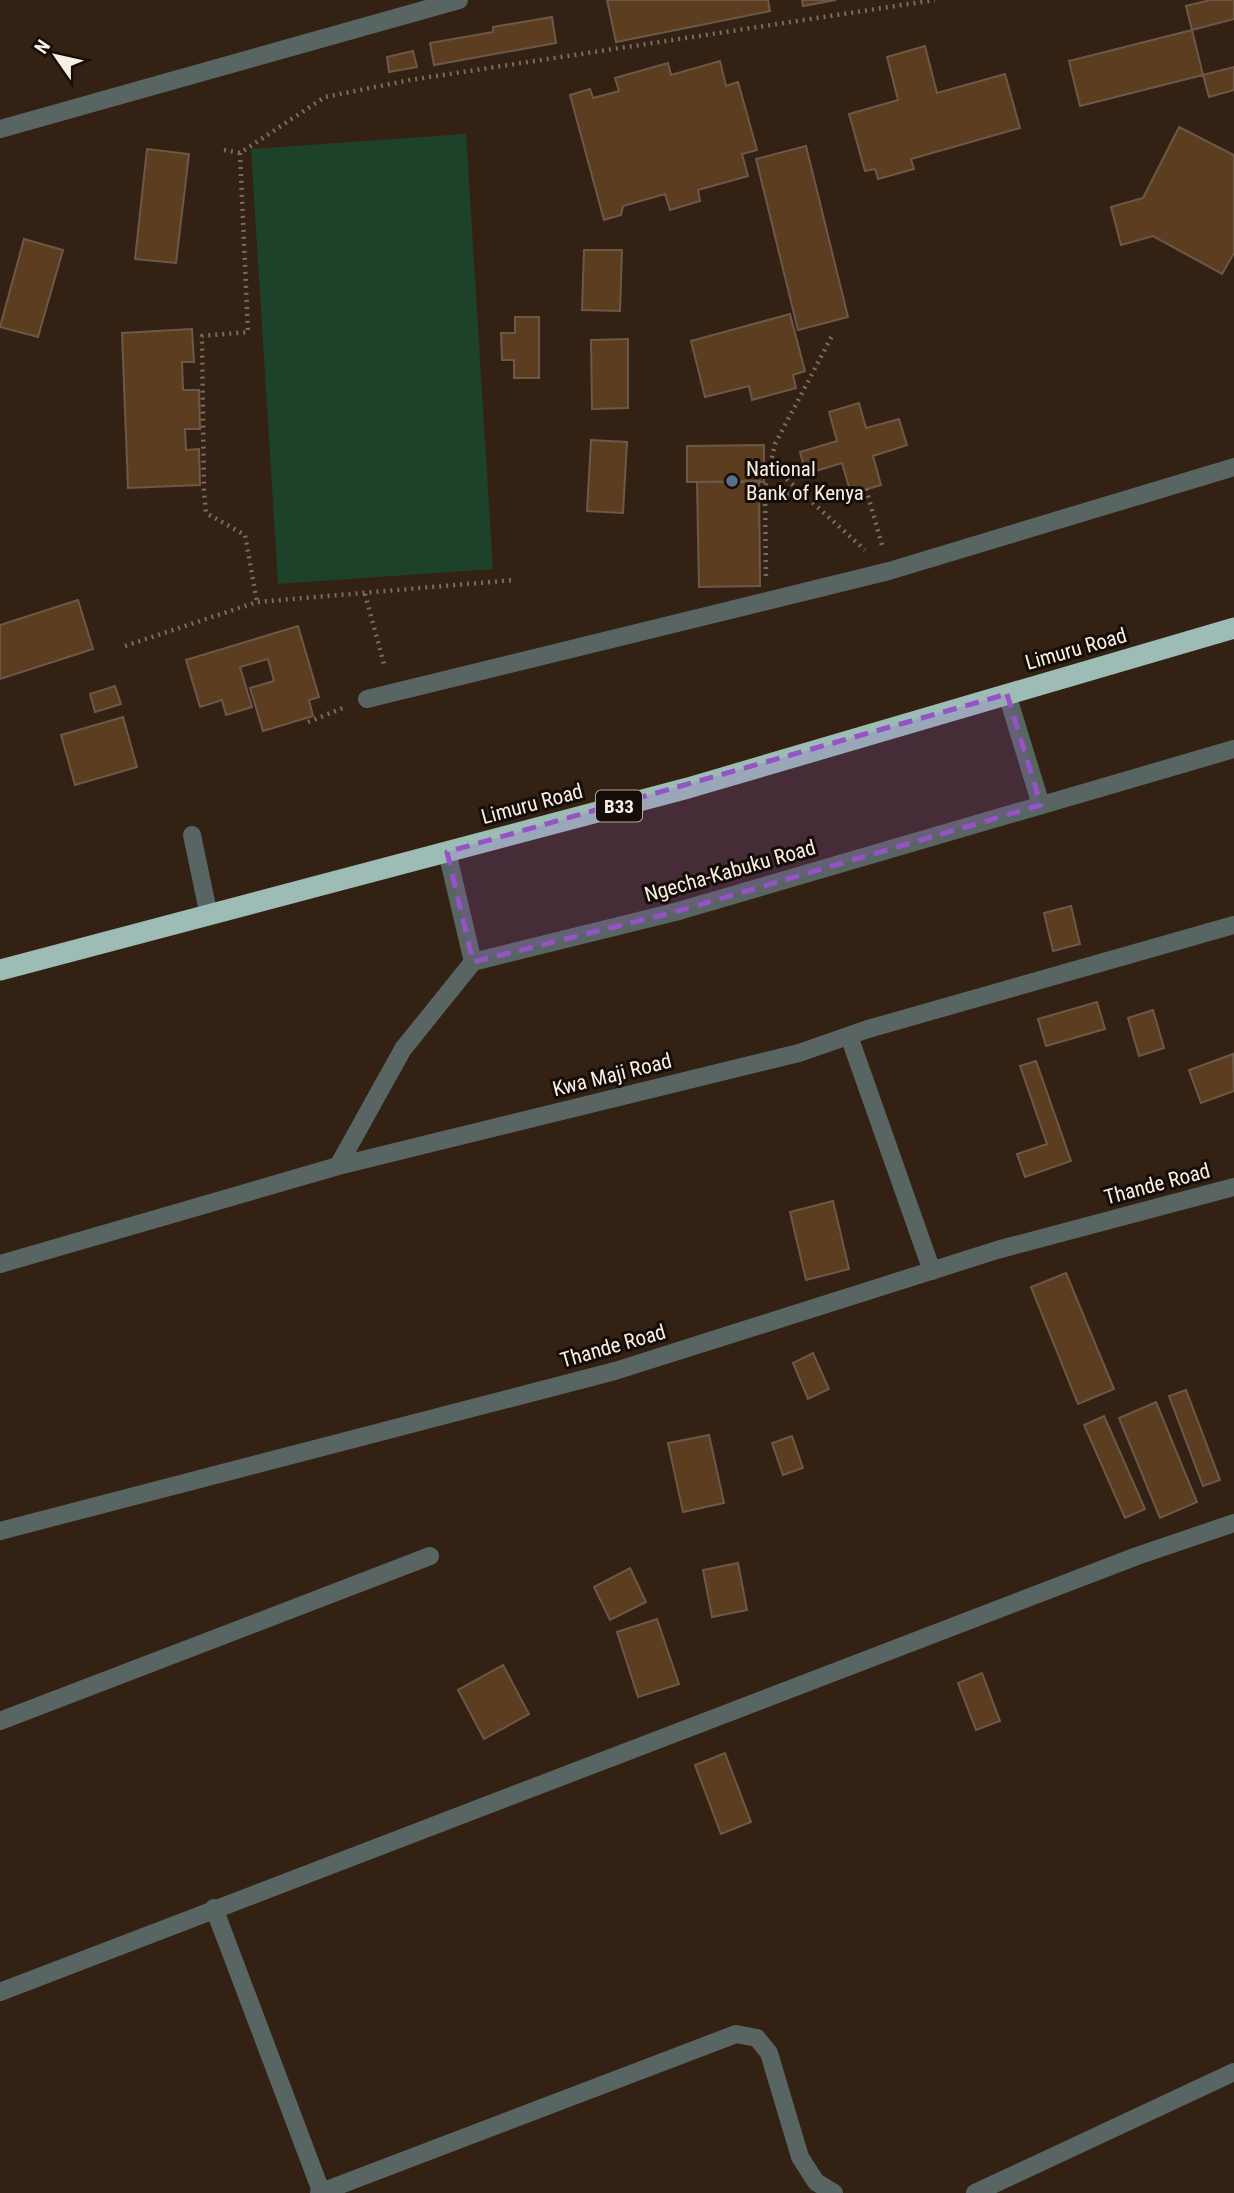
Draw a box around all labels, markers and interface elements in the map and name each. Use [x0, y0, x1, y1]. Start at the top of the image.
north arrow [21, 21, 91, 91]
text: N [30, 36, 55, 58]
place label: National Bank of Kenya [746, 457, 864, 505]
marker: National Bank of Kenya [724, 473, 740, 489]
street label: Limuru Road [1023, 623, 1129, 675]
street label: Limuru Road [479, 779, 585, 829]
road number: B33 [596, 790, 642, 821]
street label: Ngecha-Kabuku Road [642, 835, 818, 907]
street label: Kwa Maji Road [550, 1049, 674, 1101]
street label: Thande Road [1101, 1158, 1213, 1210]
street label: Thande Road [558, 1320, 668, 1372]

